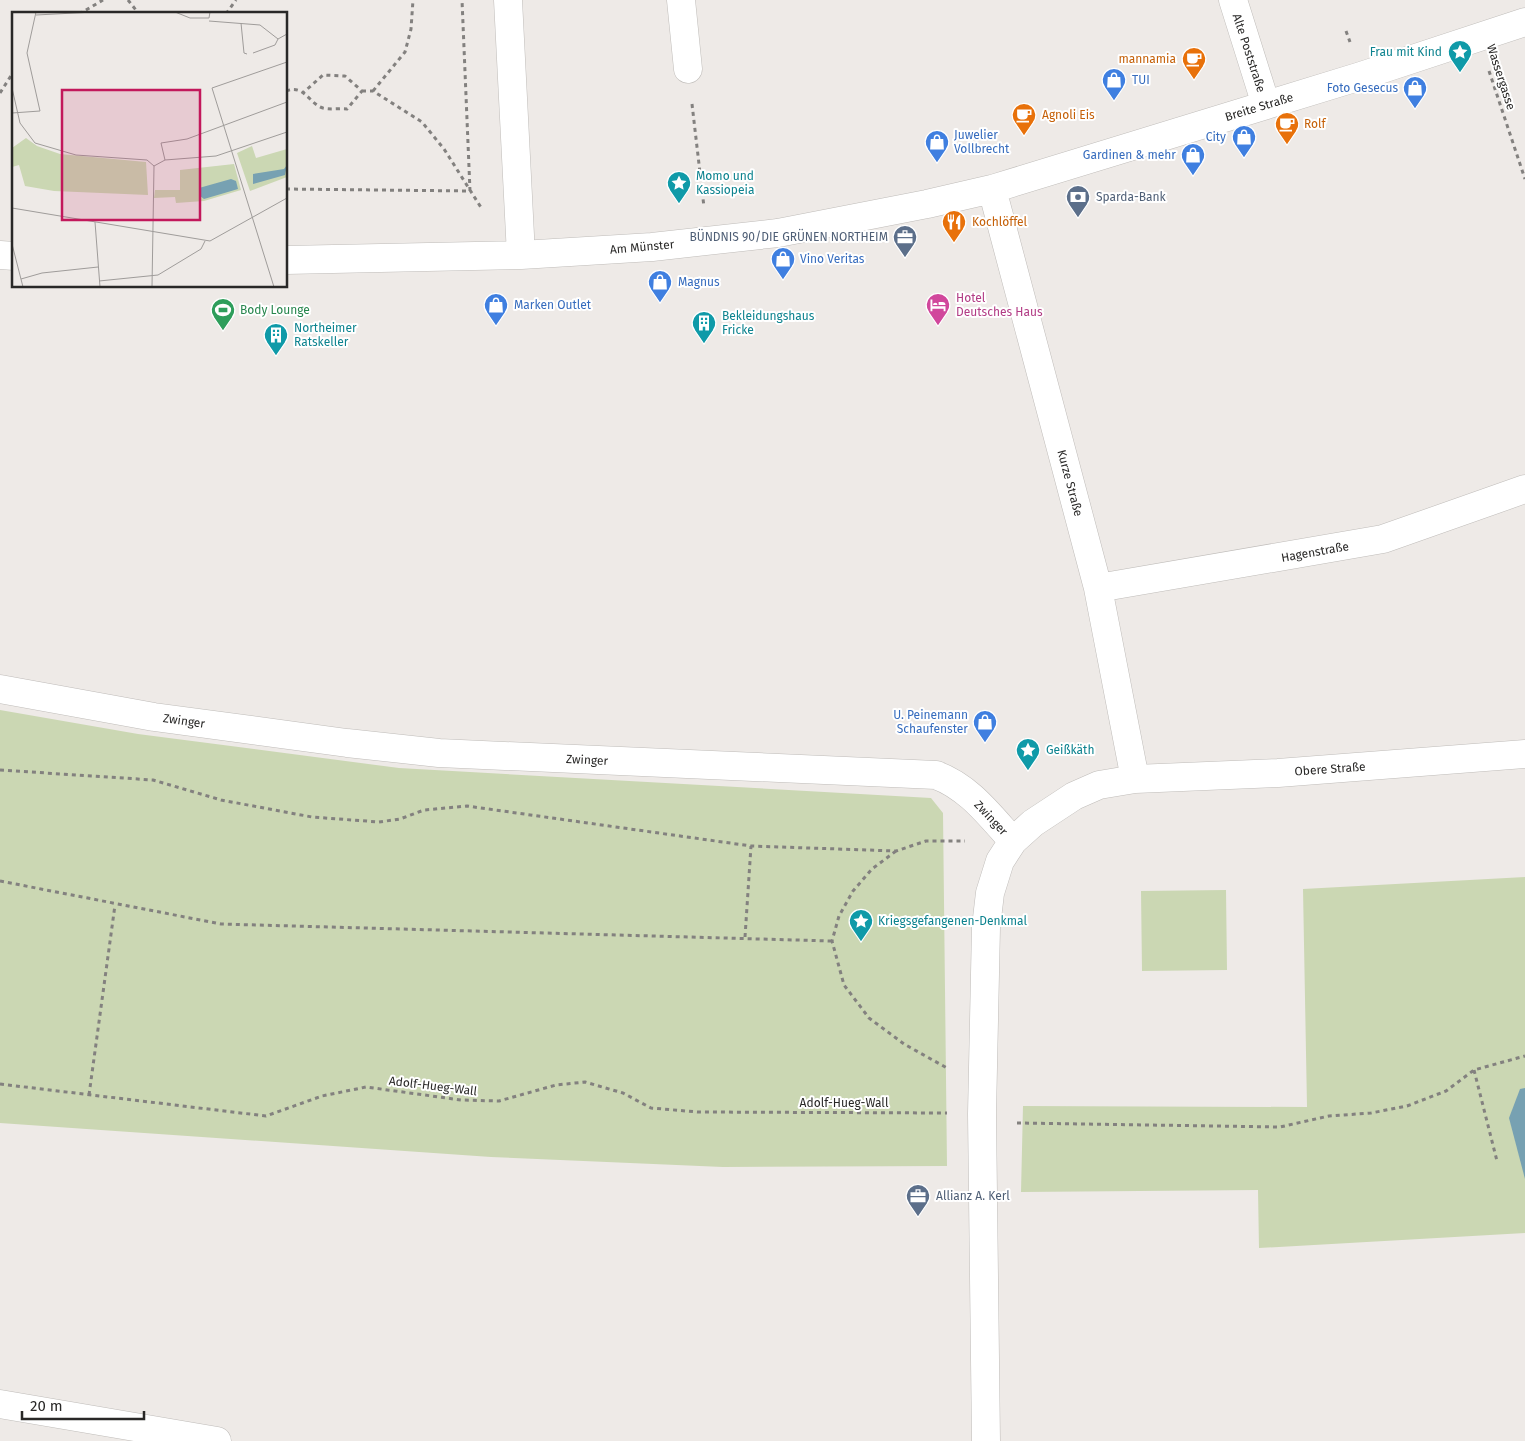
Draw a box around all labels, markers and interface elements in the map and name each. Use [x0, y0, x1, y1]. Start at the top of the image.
inset map [12, 12, 288, 288]
street label: Alte Poststraße [1230, 12, 1268, 94]
place icon: Frau mit Kind [1447, 39, 1473, 73]
street label: Wassergasse [1484, 42, 1518, 112]
place label: Frau mit Kind [1370, 45, 1442, 59]
cafe icon: mannamia [1181, 46, 1207, 80]
place label: mannamia [1118, 52, 1176, 66]
shop icon: TUI [1101, 67, 1127, 101]
place label: TUI [1132, 73, 1150, 87]
shop icon: Foto Gesecus [1402, 75, 1428, 109]
place label: Foto Gesecus [1327, 81, 1398, 95]
street label: Breite Straße [1223, 90, 1295, 124]
cafe icon: Agnoli Eis [1011, 102, 1037, 136]
place label: Agnoli Eis [1042, 108, 1095, 122]
cafe icon: Rolf [1274, 111, 1300, 145]
place label: Rolf [1304, 117, 1327, 131]
shop icon: City [1231, 124, 1257, 158]
place label: Juwelier Vollbrecht [954, 128, 1010, 156]
shop icon: Juwelier Vollbrecht [924, 129, 950, 163]
place label: City [1206, 130, 1226, 144]
shop icon: Gardinen & mehr [1180, 142, 1206, 176]
place label: Gardinen & mehr [1083, 148, 1176, 162]
place label: Momo und Kassiopeia [696, 169, 754, 197]
place icon: Momo und Kassiopeia [666, 170, 692, 204]
bank icon: Sparda-Bank [1065, 184, 1091, 218]
place label: Sparda-Bank [1096, 190, 1167, 204]
restaurant icon: Kochlöffel [941, 209, 967, 243]
place label: Kochlöffel [972, 215, 1028, 229]
office icon: BÜNDNIS 90/DIE GRÜNEN NORTHEIM [892, 224, 918, 258]
place label: BÜNDNIS 90/DIE GRÜNEN NORTHEIM [689, 228, 888, 244]
street label: Am Münster [609, 237, 675, 257]
shop icon: Vino Veritas [770, 246, 796, 280]
place label: Vino Veritas [800, 252, 865, 266]
shop icon: Magnus [647, 269, 673, 303]
place label: Magnus [678, 275, 720, 289]
place label: Hotel Deutsches Haus [956, 291, 1043, 319]
shop icon: Marken Outlet [483, 292, 509, 326]
hotel icon: Hotel Deutsches Haus [925, 292, 951, 326]
sports icon: Body Lounge [210, 297, 236, 331]
place label: Marken Outlet [514, 298, 592, 312]
place label: Body Lounge [240, 303, 310, 317]
place label: Bekleidungshaus Fricke [722, 309, 815, 337]
building icon: Bekleidungshaus Fricke [691, 310, 717, 344]
place label: Northeimer Ratskeller [294, 321, 357, 349]
building icon: Northeimer Ratskeller [263, 322, 289, 356]
street label: Kurze Straße [1054, 448, 1086, 518]
street label: Hagenstraße [1280, 539, 1350, 565]
place label: U. Peinemann Schaufenster [893, 708, 968, 736]
shop icon: U. Peinemann Schaufenster [972, 709, 998, 743]
street label: Zwinger [162, 711, 206, 731]
place icon: Geißkäth [1015, 737, 1041, 771]
place label: Geißkäth [1046, 743, 1094, 757]
street label: Zwinger [565, 752, 609, 768]
street label: Obere Straße [1294, 760, 1366, 778]
street label: Zwinger [971, 798, 1011, 839]
place icon: Kriegsgefangenen-Denkmal [848, 908, 874, 942]
place label: Kriegsgefangenen-Denkmal [878, 914, 1027, 928]
street label: Adolf-Hueg-Wall [388, 1074, 478, 1098]
street label: Adolf-Hueg-Wall [800, 1096, 889, 1110]
office icon: Allianz A. Kerl [905, 1183, 931, 1217]
place label: Allianz A. Kerl [936, 1189, 1010, 1203]
scale bar [22, 1388, 145, 1420]
text: 20 m [30, 1397, 63, 1415]

